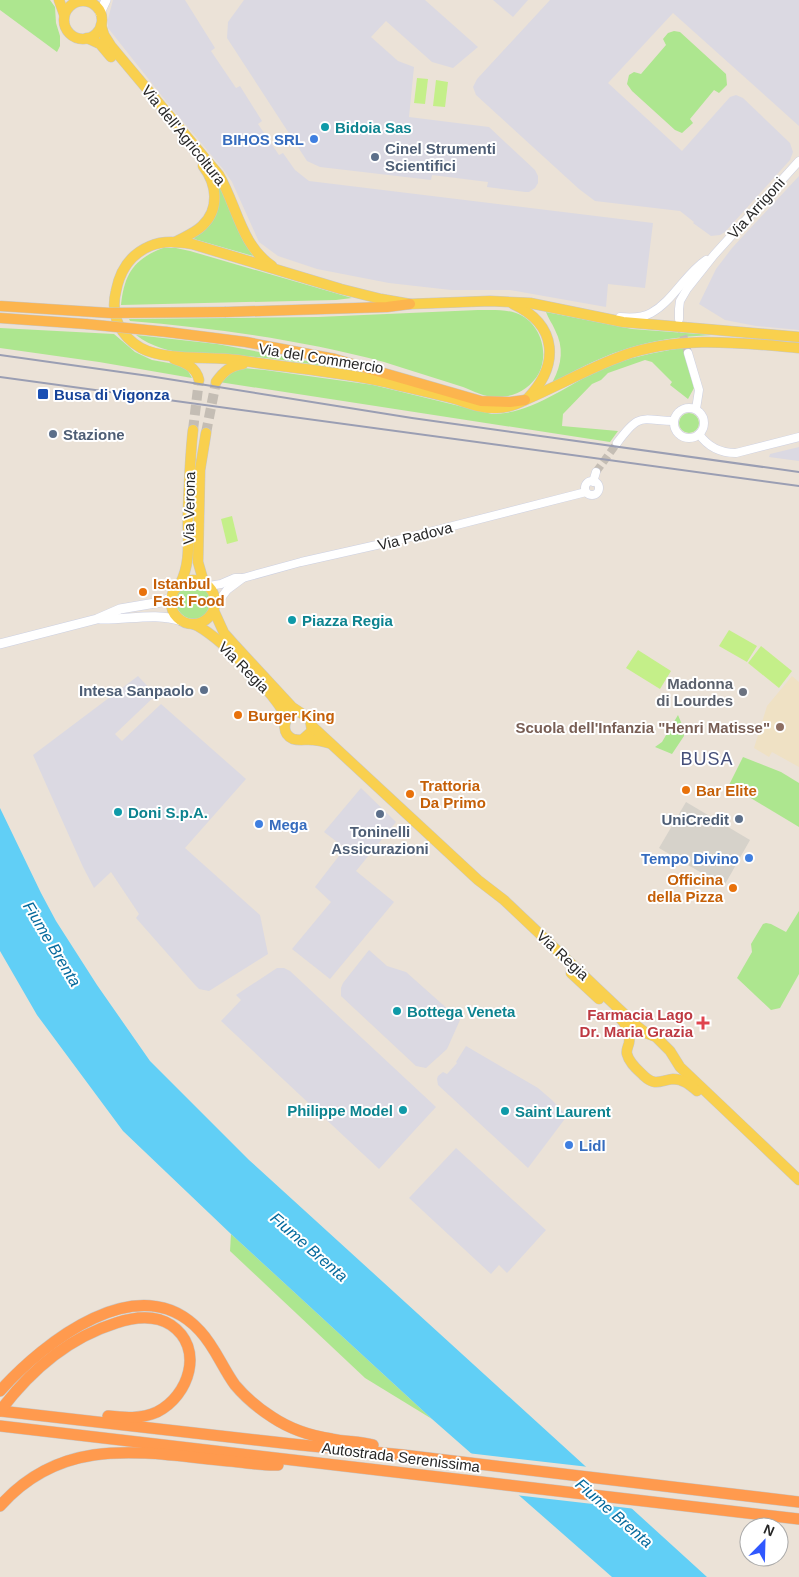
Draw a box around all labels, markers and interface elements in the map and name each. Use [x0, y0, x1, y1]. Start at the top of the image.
street label: Via dell'Agricoltura [139, 82, 230, 189]
place label: Bidoia Sas [335, 119, 412, 136]
marker: Bidoia Sas [319, 121, 331, 133]
place label: BIHOS SRL [222, 131, 304, 148]
marker: BIHOS SRL [308, 133, 320, 145]
place label: Cinel Strumenti Scientifici [385, 140, 496, 174]
marker: Cinel Strumenti Scientifici [369, 151, 381, 163]
street label: Via Arrigoni [724, 174, 788, 242]
street label: Via del Commercio [257, 340, 385, 376]
place label: Busa di Vigonza [54, 386, 170, 403]
marker: Busa di Vigonza [36, 387, 50, 401]
place label: Stazione [63, 426, 125, 443]
marker: Stazione [47, 428, 59, 440]
street label: Via Verona [180, 471, 198, 545]
street label: Via Padova [376, 518, 455, 553]
place label: Istanbul Fast Food [153, 575, 225, 609]
marker: Istanbul Fast Food [137, 586, 149, 598]
place label: Piazza Regia [302, 612, 394, 629]
marker: Piazza Regia [286, 614, 298, 626]
street label: Via Regia [215, 638, 273, 696]
place label: Madonna di Lourdes [656, 675, 734, 709]
place label: Intesa Sanpaolo [79, 682, 194, 699]
marker: Intesa Sanpaolo [198, 684, 210, 696]
marker: Madonna di Lourdes [737, 686, 749, 698]
place label: Burger King [248, 707, 335, 724]
marker: Burger King [232, 709, 244, 721]
place label: Scuola dell'Infanzia "Henri Matisse" [515, 719, 770, 736]
marker: Scuola dell'Infanzia "Henri Matisse" [774, 721, 786, 733]
district label: BUSA [680, 749, 734, 769]
place label: Trattoria Da Primo [420, 777, 486, 811]
place label: Bar Elite [696, 782, 757, 799]
marker: Bar Elite [680, 784, 692, 796]
marker: Trattoria Da Primo [404, 788, 416, 800]
place label: Doni S.p.A. [128, 804, 208, 821]
marker: Doni S.p.A. [112, 806, 124, 818]
marker: Toninelli Assicurazioni [374, 808, 386, 820]
place label: UniCredit [662, 811, 729, 828]
marker: UniCredit [733, 813, 745, 825]
place label: Mega [269, 816, 308, 833]
marker: Mega [253, 818, 265, 830]
place label: Toninelli Assicurazioni [331, 823, 429, 857]
place label: Tempo Divino [641, 850, 739, 867]
marker: Tempo Divino [743, 852, 755, 864]
place label: Officina della Pizza [647, 871, 724, 905]
marker: Officina della Pizza [727, 882, 739, 894]
water label: Fiume Brenta [20, 898, 84, 990]
street label: Via Regia [534, 927, 593, 984]
place label: Bottega Veneta [407, 1003, 516, 1020]
marker: Bottega Veneta [391, 1005, 403, 1017]
place label: Farmacia Lago Dr. Maria Grazia [580, 1006, 694, 1040]
marker: Farmacia Lago Dr. Maria Grazia [697, 1017, 709, 1029]
place label: Philippe Model [287, 1102, 393, 1119]
place label: Saint Laurent [515, 1103, 611, 1120]
marker: Philippe Model [397, 1104, 409, 1116]
marker: Saint Laurent [499, 1105, 511, 1117]
place label: Lidl [579, 1137, 606, 1154]
marker: Lidl [563, 1139, 575, 1151]
water label: Fiume Brenta [267, 1209, 351, 1285]
street label: Autostrada Serenissima [321, 1439, 482, 1475]
water label: Fiume Brenta [572, 1475, 656, 1551]
north arrow [739, 1517, 789, 1567]
text: N [761, 1521, 777, 1539]

